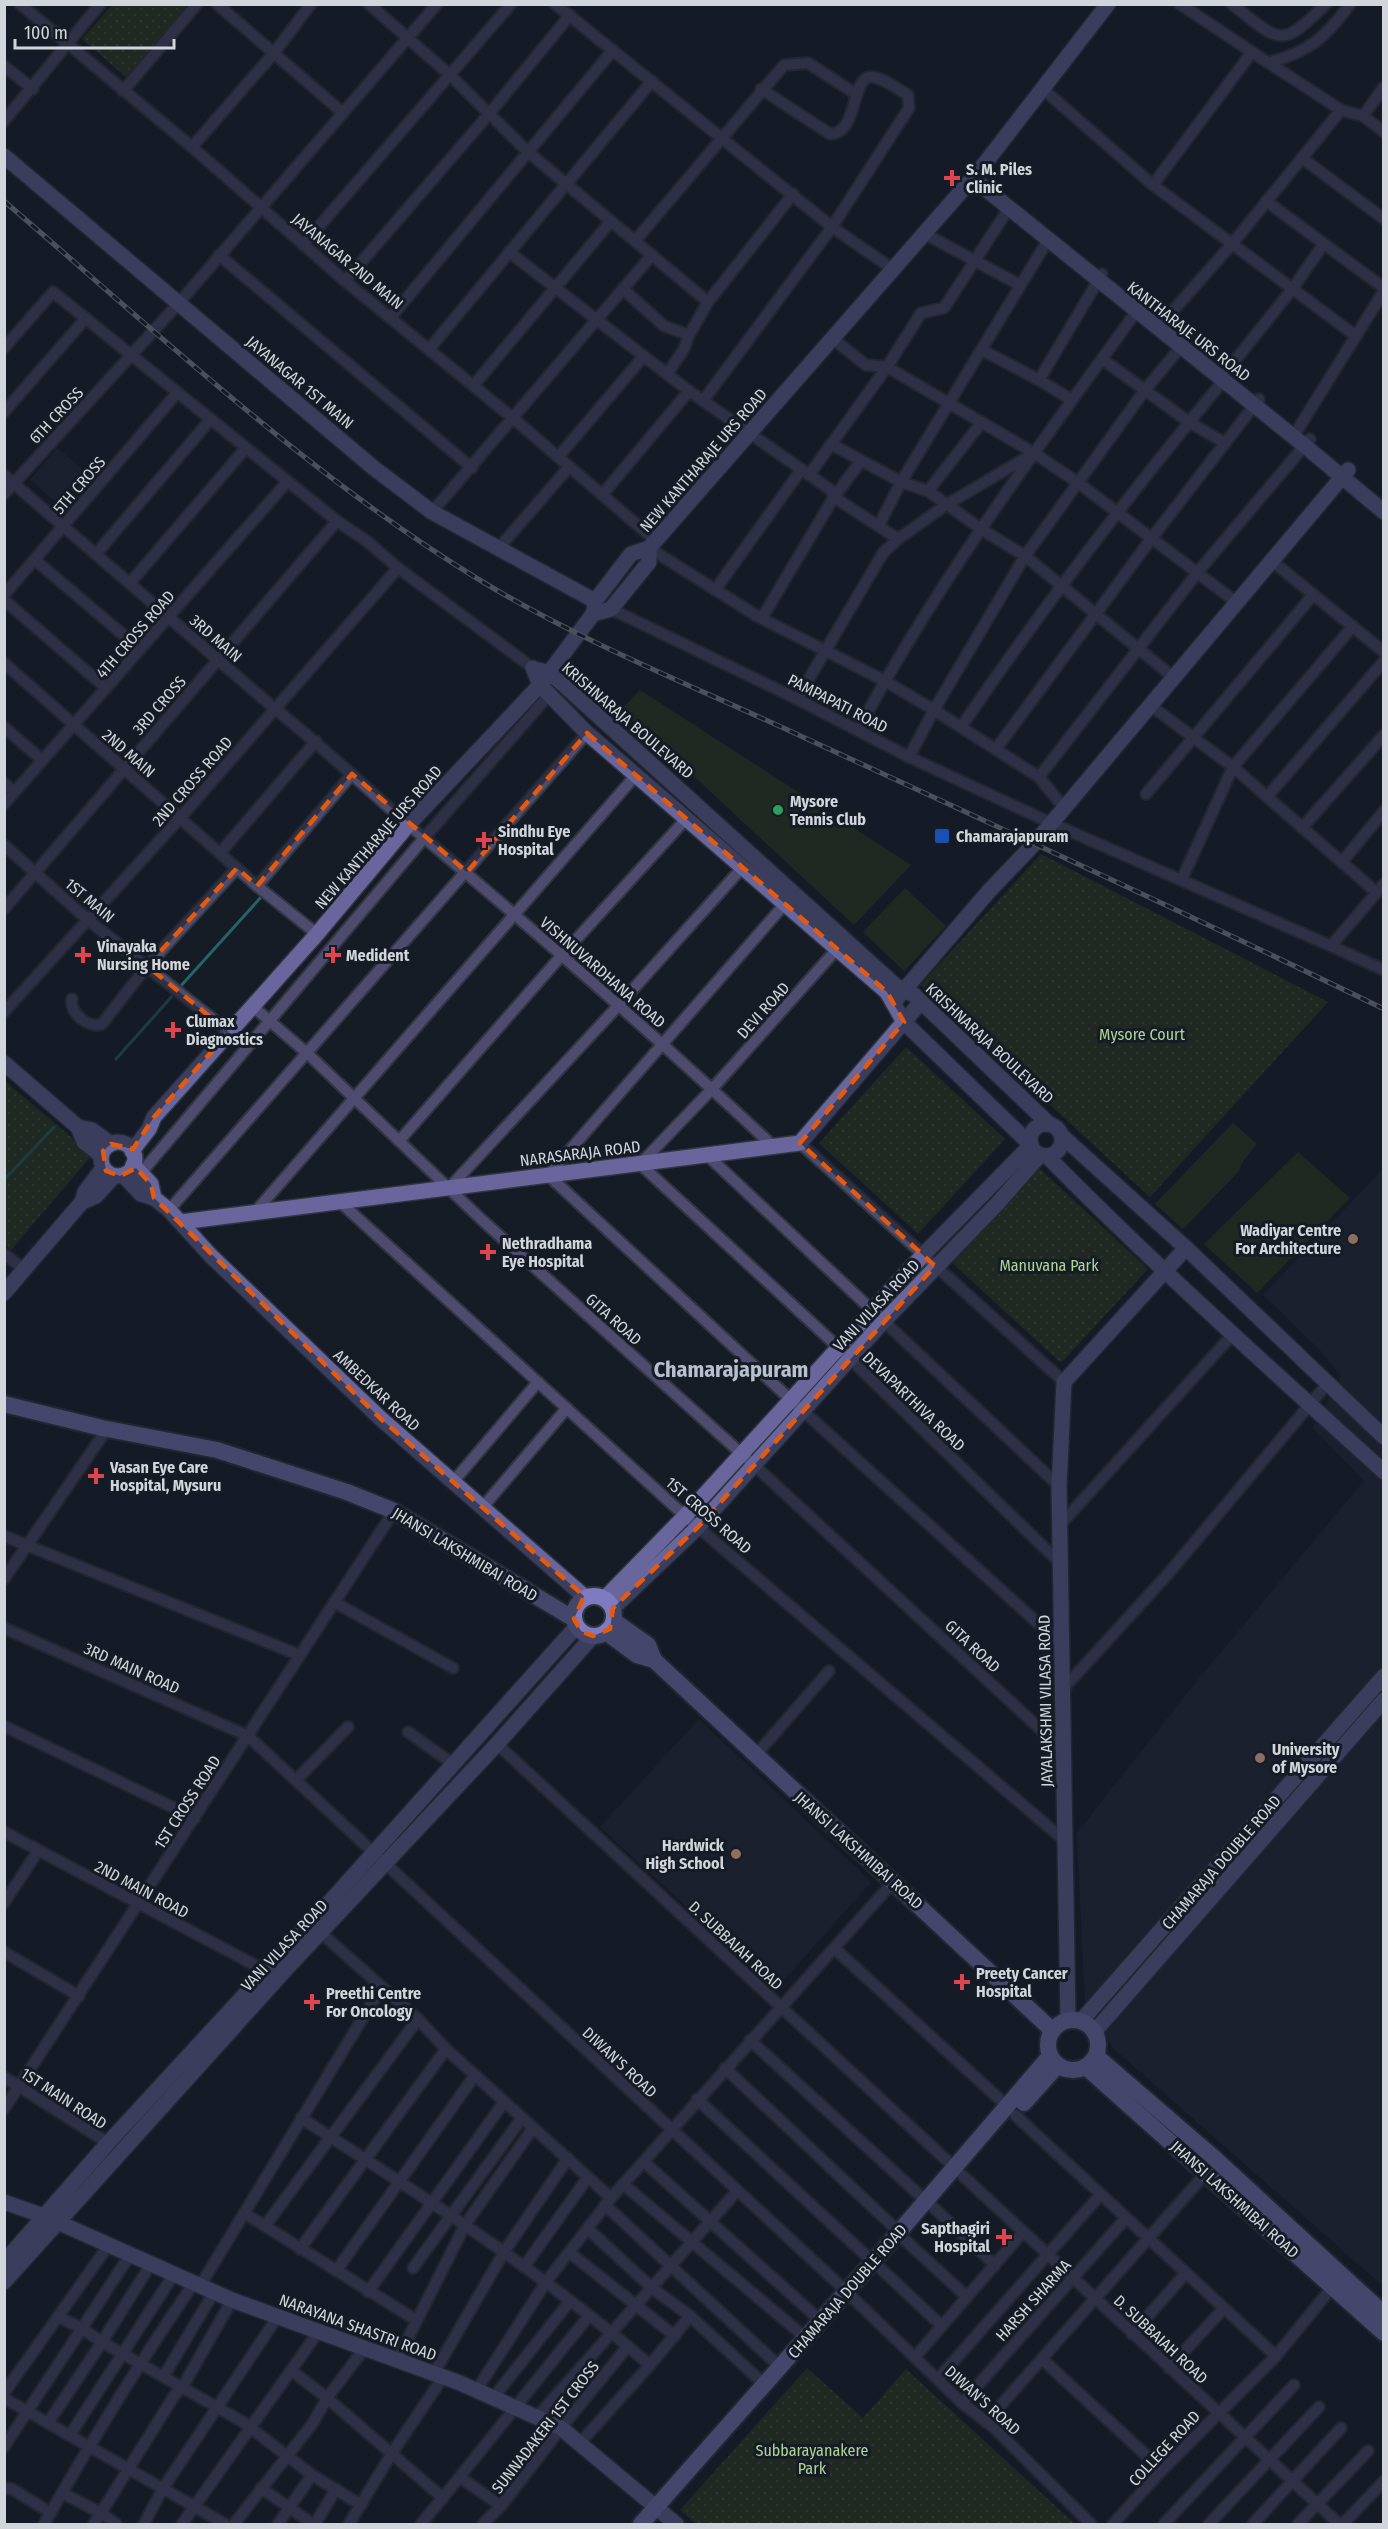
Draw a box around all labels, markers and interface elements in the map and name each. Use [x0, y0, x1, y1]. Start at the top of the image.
scale bar [15, 12, 174, 50]
text: 100 m [24, 22, 68, 44]
place label: S. M. Piles Clinic [966, 160, 1032, 197]
marker: S. M. Piles Clinic [943, 169, 961, 187]
street label: JAYANAGAR 2ND MAIN [288, 209, 407, 313]
street label: KANTHARAJE URS ROAD [1123, 277, 1254, 385]
street label: JAYANAGAR 1ST MAIN [242, 332, 357, 433]
street label: 6TH CROSS [25, 383, 87, 448]
street label: NEW KANTHARAJE URS ROAD [636, 385, 771, 536]
street label: 5TH CROSS [49, 453, 110, 518]
street label: 4TH CROSS ROAD [92, 587, 179, 682]
street label: 3RD MAIN [186, 611, 246, 666]
street label: KRISHNARAJA BOULEVARD [558, 658, 697, 783]
street label: PAMPAPATI ROAD [785, 670, 891, 737]
street label: 3RD CROSS [129, 672, 190, 739]
street label: 2ND MAIN [98, 725, 159, 781]
street label: 2ND CROSS ROAD [148, 733, 236, 830]
street label: NEW KANTHARAJE URS ROAD [311, 762, 446, 913]
place label: Mysore Tennis Club [790, 792, 866, 829]
marker: Mysore Tennis Club [771, 803, 785, 817]
place label: Sindhu Eye Hospital [498, 822, 570, 859]
marker: Chamarajapuram [933, 827, 951, 845]
place label: Chamarajapuram [956, 827, 1069, 846]
marker: Sindhu Eye Hospital [475, 831, 493, 849]
street label: 1ST MAIN [61, 874, 118, 927]
street label: VISHNUVARDHANA ROAD [536, 913, 669, 1032]
place label: Vinayaka Nursing Home [96, 937, 190, 974]
marker: Vinayaka Nursing Home [74, 946, 92, 964]
marker: Medident [324, 946, 342, 964]
place label: Medident [346, 946, 410, 965]
street label: DEVI ROAD [733, 978, 794, 1042]
street label: KRISHNARAJA BOULEVARD [922, 979, 1058, 1108]
place label: Clumax Diagnostics [186, 1012, 263, 1049]
marker: Clumax Diagnostics [164, 1021, 182, 1039]
park label: Mysore Court [1099, 1025, 1186, 1044]
street label: NARASARAJA ROAD [519, 1137, 641, 1170]
place label: Wadiyar Centre For Architecture [1235, 1221, 1341, 1258]
marker: Wadiyar Centre For Architecture [1346, 1232, 1360, 1246]
place label: Nethradhama Eye Hospital [502, 1234, 592, 1271]
marker: Nethradhama Eye Hospital [479, 1243, 497, 1261]
street label: VANI VILASA ROAD [829, 1256, 924, 1355]
park label: Manuvana Park [999, 1256, 1099, 1275]
street label: GITA ROAD [582, 1289, 645, 1349]
street label: AMBEDKAR ROAD [330, 1346, 424, 1435]
street label: DEVAPARTHIVA ROAD [859, 1348, 969, 1455]
district label: Chamarajapuram [654, 1356, 808, 1383]
place label: Vasan Eye Care Hospital, Mysuru [109, 1458, 221, 1495]
marker: Vasan Eye Care Hospital, Mysuru [87, 1467, 105, 1485]
street label: 1ST CROSS ROAD [662, 1473, 755, 1558]
street label: JHANSI LAKSHMIBAI ROAD [389, 1503, 541, 1605]
street label: JAYALAKSHMI VILASA ROAD [1034, 1615, 1057, 1787]
street label: GITA ROAD [941, 1616, 1004, 1677]
street label: 3RD MAIN ROAD [81, 1639, 183, 1698]
place label: University of Mysore [1272, 1740, 1340, 1777]
marker: University of Mysore [1253, 1751, 1267, 1765]
street label: 1ST CROSS ROAD [150, 1752, 225, 1852]
street label: JHANSI LAKSHMIBAI ROAD [791, 1788, 927, 1913]
street label: CHAMARAJA DOUBLE ROAD [1158, 1791, 1285, 1933]
place label: Hardwick High School [645, 1836, 725, 1873]
marker: Hardwick High School [729, 1847, 743, 1861]
street label: 2ND MAIN ROAD [92, 1857, 192, 1922]
street label: VANI VILASA ROAD [237, 1896, 332, 1995]
street label: D. SUBBAIAH ROAD [685, 1897, 787, 1994]
place label: Preety Cancer Hospital [976, 1964, 1068, 2001]
marker: Preety Cancer Hospital [953, 1973, 971, 1991]
place label: Preethi Centre For Oncology [326, 1984, 421, 2021]
marker: Preethi Centre For Oncology [303, 1993, 321, 2011]
street label: DIWAN'S ROAD [579, 2023, 661, 2102]
street label: 1ST MAIN ROAD [17, 2064, 110, 2133]
street label: JHANSI LAKSHMIBAI ROAD [1167, 2137, 1303, 2262]
place label: Sapthagiri Hospital [921, 2219, 991, 2256]
street label: CHAMARAJA DOUBLE ROAD [784, 2220, 911, 2362]
marker: Sapthagiri Hospital [995, 2228, 1013, 2246]
street label: HARSH SHARMA [992, 2255, 1075, 2345]
street label: NARAYANA SHASTRI ROAD [277, 2290, 439, 2365]
street label: D. SUBBAIAH ROAD [1110, 2291, 1212, 2388]
street label: SUNNADAKERI 1ST CROSS [488, 2357, 603, 2497]
street label: DIWAN'S ROAD [941, 2362, 1024, 2439]
street label: COLLEGE ROAD [1125, 2407, 1204, 2490]
park label: Subbarayanakere Park [756, 2441, 869, 2478]

